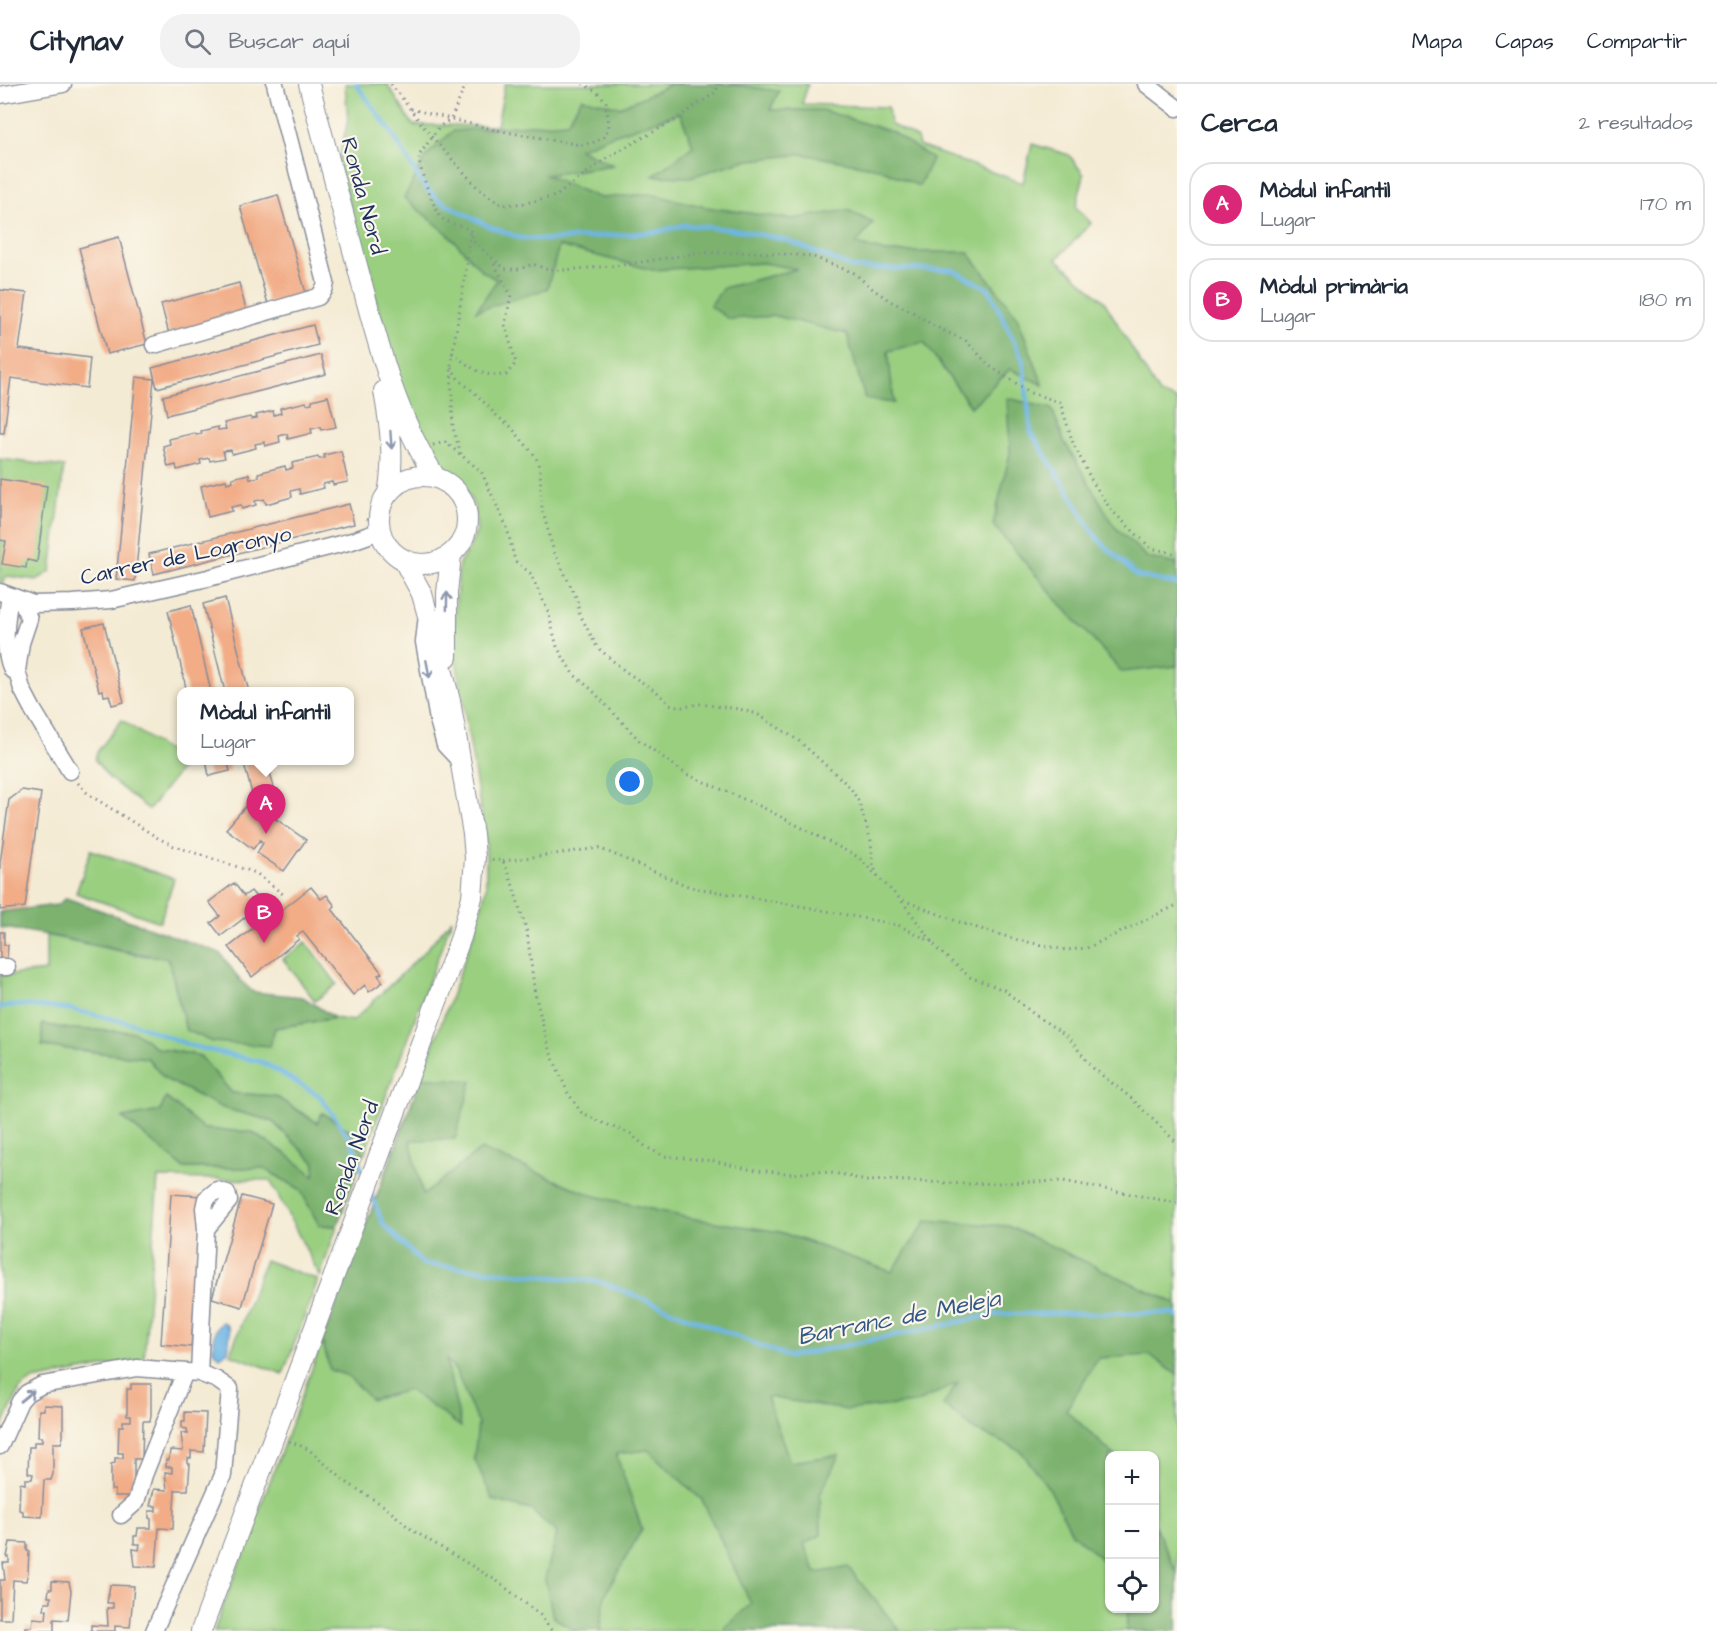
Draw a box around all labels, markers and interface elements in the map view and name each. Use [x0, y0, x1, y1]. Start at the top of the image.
search box [160, 14, 580, 68]
text: Citynav [30, 22, 124, 61]
icon: search [181, 25, 214, 58]
text: Buscar aquí [229, 26, 349, 57]
text: Mapa [1412, 27, 1462, 56]
text: Capas [1495, 27, 1554, 56]
text: Compartir [1587, 27, 1687, 56]
text: Cerca [1201, 105, 1278, 141]
text: 2 resultados [1579, 109, 1693, 137]
street label: Ronda Nord [333, 134, 393, 258]
text: Mòdul infantil [1260, 175, 1391, 206]
text: A [1216, 190, 1229, 218]
text: 170 m [1640, 190, 1691, 218]
text: Lugar [1260, 206, 1316, 234]
text: Mòdul primària [1260, 271, 1408, 302]
text: B [1215, 286, 1230, 314]
text: 180 m [1639, 286, 1691, 314]
text: Lugar [1260, 302, 1316, 330]
one-way arrow [386, 430, 397, 450]
street label: Carrer de Logronyo [78, 518, 295, 594]
one-way arrow [441, 591, 453, 611]
one-way arrow [423, 659, 434, 679]
popup [177, 687, 354, 765]
text: Mòdul infantil [200, 697, 331, 728]
text: Lugar [200, 728, 256, 756]
your location [615, 767, 644, 796]
pin: A [246, 784, 286, 834]
pin: B [244, 894, 284, 943]
street label: Ronda Nord [317, 1096, 387, 1220]
water label: Barranc de Meleja [795, 1281, 1005, 1354]
one-way arrow [19, 1389, 35, 1402]
map controls [1105, 1451, 1159, 1613]
button: + [1105, 1451, 1159, 1505]
button: − [1105, 1505, 1159, 1559]
button: locate [1105, 1559, 1159, 1613]

